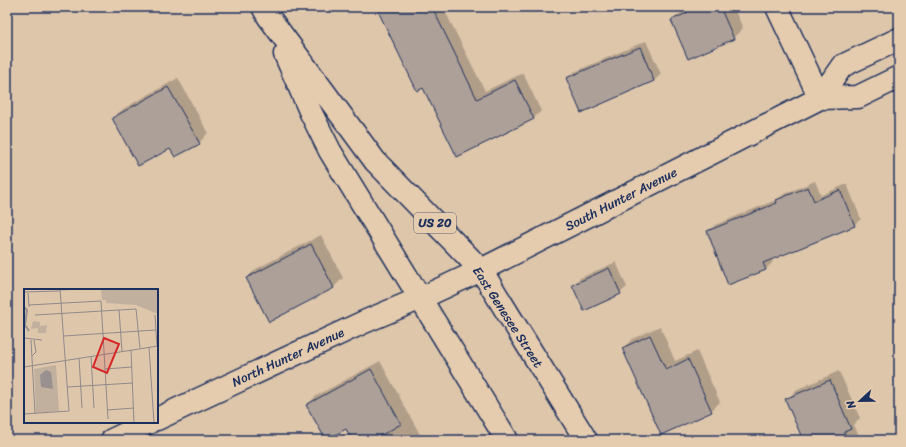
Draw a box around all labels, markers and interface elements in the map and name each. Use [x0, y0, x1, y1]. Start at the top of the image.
street label: South Hunter Avenue [561, 161, 682, 237]
road number: US 20 [414, 213, 456, 233]
street label: East Genesee Street [466, 261, 550, 373]
inset map [24, 289, 158, 423]
street label: North Hunter Avenue [228, 321, 348, 393]
north arrow [840, 381, 880, 421]
text: N [841, 397, 862, 413]

